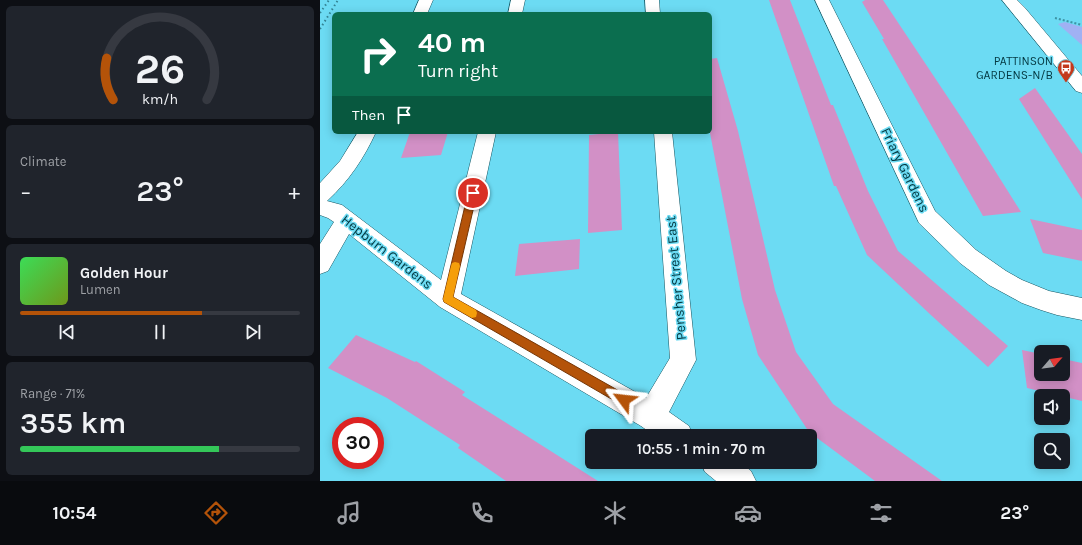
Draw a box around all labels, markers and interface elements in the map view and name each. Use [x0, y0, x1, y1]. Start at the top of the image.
text: 40 m [418, 26, 486, 59]
icon: right [352, 28, 404, 80]
text: 26 [135, 45, 185, 93]
place label: PATTINSON GARDENS-N/B [976, 54, 1053, 82]
bus stop icon: PATTINSON GARDENS-N/B [1056, 58, 1076, 83]
text: Turn right [418, 60, 498, 82]
text: km/h [142, 91, 178, 108]
icon: arrive [393, 104, 415, 126]
text: Then [352, 106, 385, 124]
street label: Friary Gardens [877, 125, 933, 215]
text: Climate [20, 154, 66, 169]
text: 23° [136, 173, 184, 209]
pin [456, 176, 490, 210]
text: − [20, 179, 32, 205]
text: + [288, 179, 300, 205]
icon: arrive [462, 182, 484, 204]
street label: Hepburn Gardens [338, 211, 436, 293]
street label: Pensher Street East [662, 215, 690, 341]
text: Golden Hour [80, 264, 168, 282]
text: Lumen [80, 282, 121, 297]
icon: previous [56, 321, 78, 343]
icon: pause [149, 321, 171, 343]
icon: next [242, 321, 264, 343]
north arrow [1034, 345, 1070, 381]
map controls [1034, 345, 1070, 469]
position arrow [603, 379, 645, 421]
text: Range · 71% [20, 386, 85, 401]
button: sound [1034, 389, 1070, 425]
text: 355 km [20, 405, 126, 441]
speed limit sign: 30 [332, 417, 384, 469]
button: search [1034, 433, 1070, 469]
text: 10:55 · 1 min · 70 m [637, 440, 765, 458]
icon: directions [202, 499, 230, 527]
icon: music [335, 499, 363, 527]
icon: phone [468, 499, 496, 527]
icon: climate [601, 499, 629, 527]
icon: car [734, 499, 762, 527]
icon: filters [867, 499, 895, 527]
text: 10:54 [53, 502, 96, 524]
text: 23° [1000, 502, 1029, 524]

